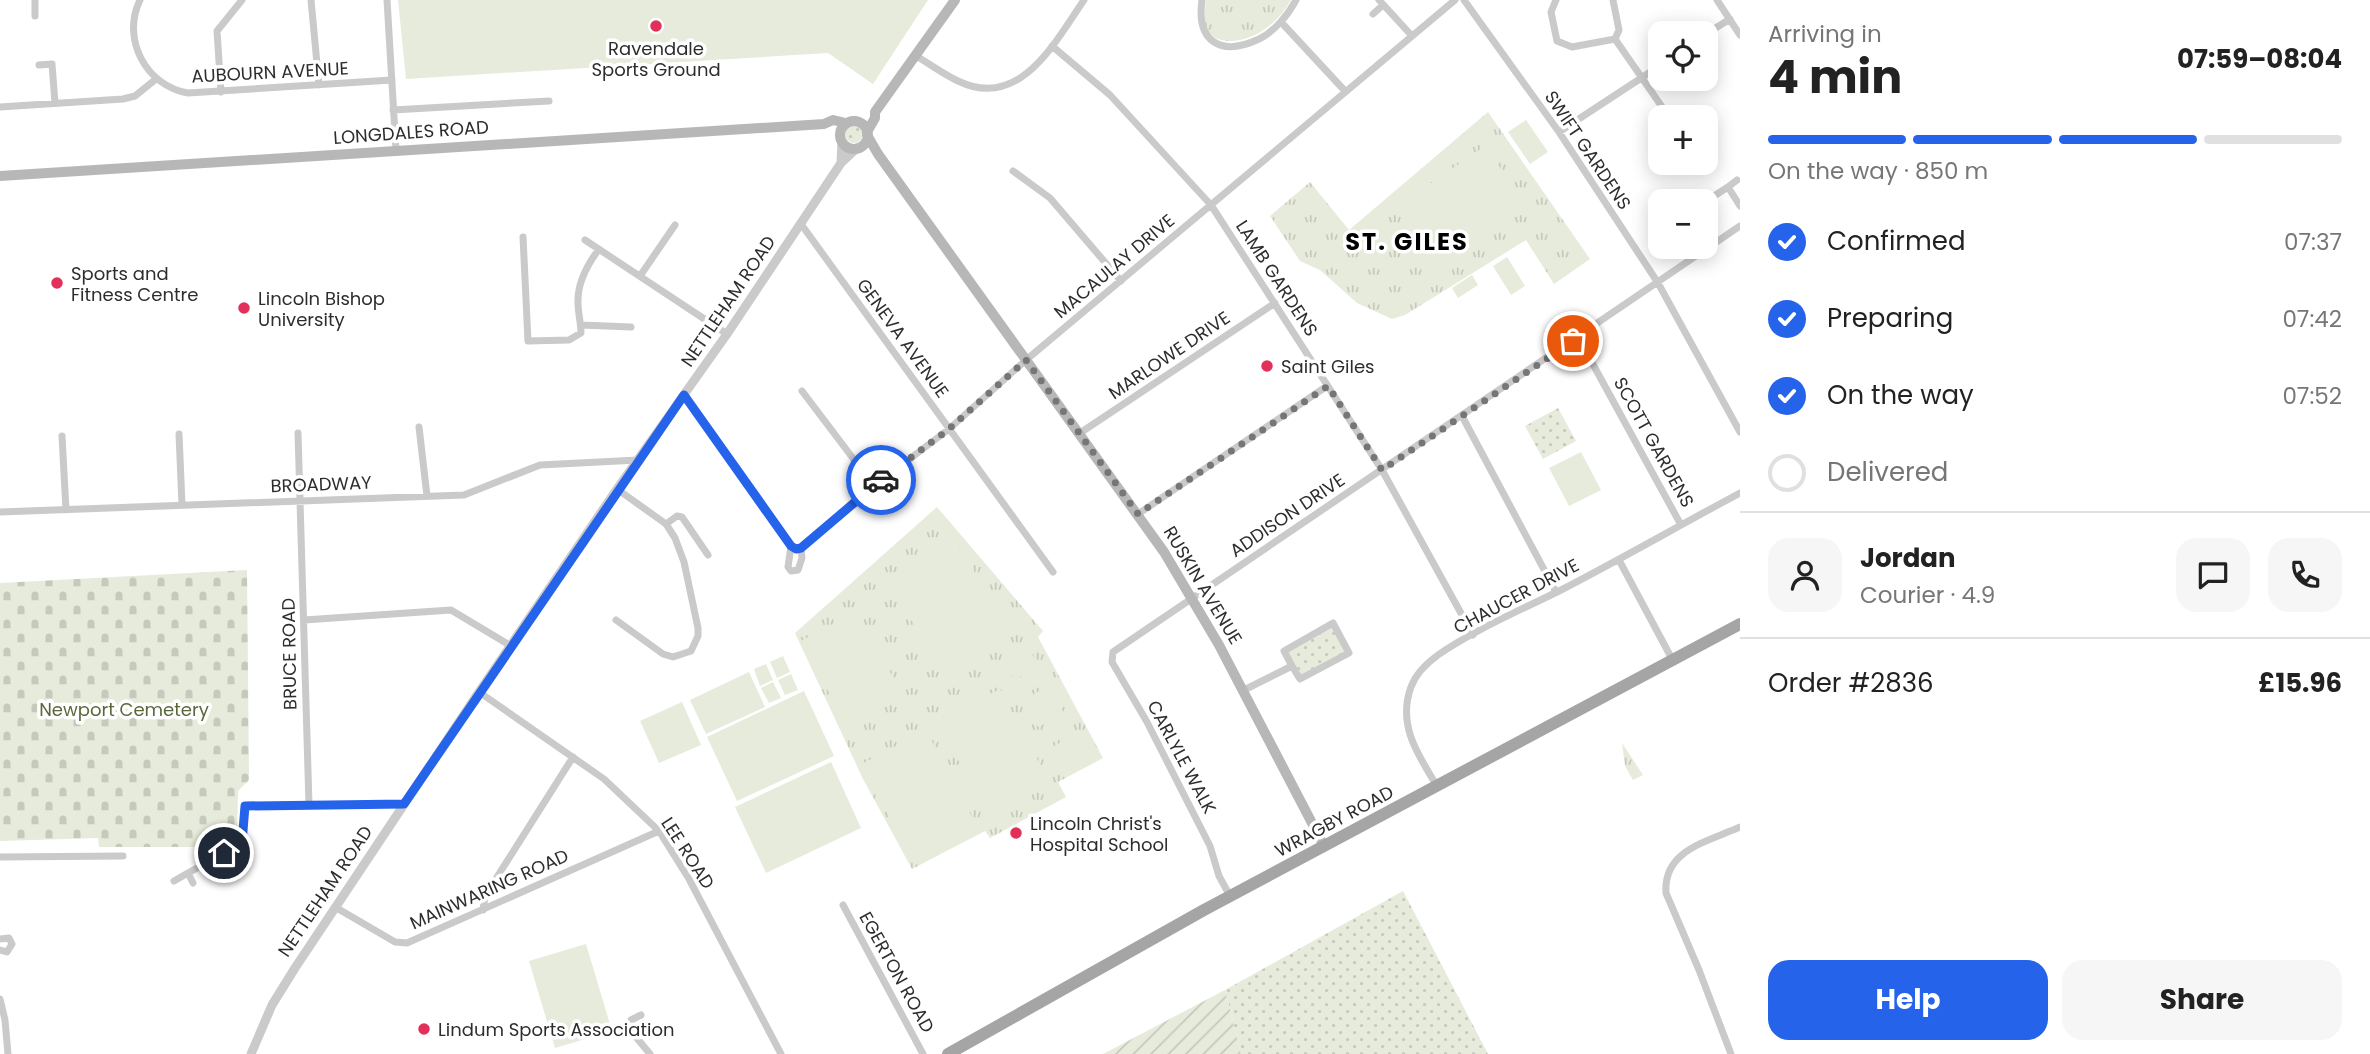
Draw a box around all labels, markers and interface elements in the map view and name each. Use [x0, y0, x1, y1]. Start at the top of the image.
marker: Ravendale Sports Ground [648, 18, 664, 34]
text: Arriving in [1768, 18, 1882, 50]
map controls [1648, 21, 1718, 259]
button: locate [1648, 21, 1718, 91]
place label: Ravendale Sports Ground [591, 36, 721, 82]
text: 07:59–08:04 [2177, 41, 2342, 77]
text: 4 min [1768, 45, 1902, 109]
street label: AUBOURN AVENUE [191, 55, 349, 89]
street label: SWIFT GARDENS [1539, 86, 1637, 214]
button: + [1648, 105, 1718, 175]
street label: LONGDALES ROAD [332, 114, 490, 150]
text: On the way · 850 m [1768, 155, 1988, 187]
button: − [1648, 189, 1718, 259]
street label: MACAULAY DRIVE [1048, 208, 1180, 324]
street label: LAMB GARDENS [1230, 215, 1324, 341]
icon: check [1768, 223, 1806, 261]
text: Confirmed [1827, 223, 1965, 259]
district label: ST. GILES [1345, 225, 1469, 258]
text: 07:37 [2284, 226, 2342, 258]
street label: NETTLEHAM ROAD [675, 230, 781, 372]
place label: Sports and Fitness Centre [71, 261, 198, 307]
street label: GENEVA AVENUE [851, 273, 955, 403]
marker: Sports and Fitness Centre [49, 275, 65, 291]
place label: Lincoln Bishop University [258, 286, 385, 332]
marker: Lincoln Bishop University [236, 300, 252, 316]
icon: check [1768, 300, 1806, 338]
text: Preparing [1827, 300, 1953, 336]
text: 07:42 [2282, 303, 2342, 335]
street label: MARLOWE DRIVE [1103, 305, 1235, 405]
pin [1543, 311, 1603, 371]
icon: bag [1554, 322, 1592, 360]
place label: Saint Giles [1281, 354, 1374, 379]
marker: Saint Giles [1259, 358, 1275, 374]
street label: SCOTT GARDENS [1608, 372, 1700, 512]
icon: check [1768, 377, 1806, 415]
text: On the way [1827, 377, 1974, 413]
text: 07:52 [2282, 380, 2342, 412]
courier [846, 445, 916, 515]
text: Delivered [1827, 454, 1948, 490]
icon: car [862, 461, 900, 499]
street label: ADDISON DRIVE [1225, 467, 1349, 563]
street label: BROADWAY [270, 470, 372, 498]
street label: RUSKIN AVENUE [1158, 521, 1248, 649]
button: person [1768, 538, 1842, 612]
button: chat [2176, 538, 2250, 612]
button: phone [2268, 538, 2342, 612]
text: Jordan [1860, 540, 1956, 576]
street label: CHAUCER DRIVE [1449, 552, 1583, 640]
text: Courier · 4.9 [1860, 579, 1995, 611]
street label: BRUCE ROAD [276, 598, 302, 710]
text: Order #2836 [1768, 665, 1934, 701]
text: £15.96 [2258, 665, 2342, 701]
street label: CARLYLE WALK [1142, 696, 1223, 818]
park label: Newport Cemetery [39, 697, 209, 722]
street label: WRAGBY ROAD [1270, 779, 1398, 863]
place label: Lincoln Christ's Hospital School [1030, 811, 1168, 857]
street label: LEE ROAD [655, 812, 721, 894]
street label: NETTLEHAM ROAD [272, 820, 378, 962]
pin [194, 823, 254, 883]
marker: Lincoln Christ's Hospital School [1008, 825, 1024, 841]
icon: home [205, 834, 243, 872]
street label: MAINWARING ROAD [406, 843, 572, 935]
street label: EGERTON ROAD [853, 907, 941, 1037]
button: Help [1768, 960, 2048, 1040]
button: Share [2062, 960, 2342, 1040]
place label: Lindum Sports Association [438, 1017, 674, 1042]
marker: Lindum Sports Association [416, 1021, 432, 1037]

